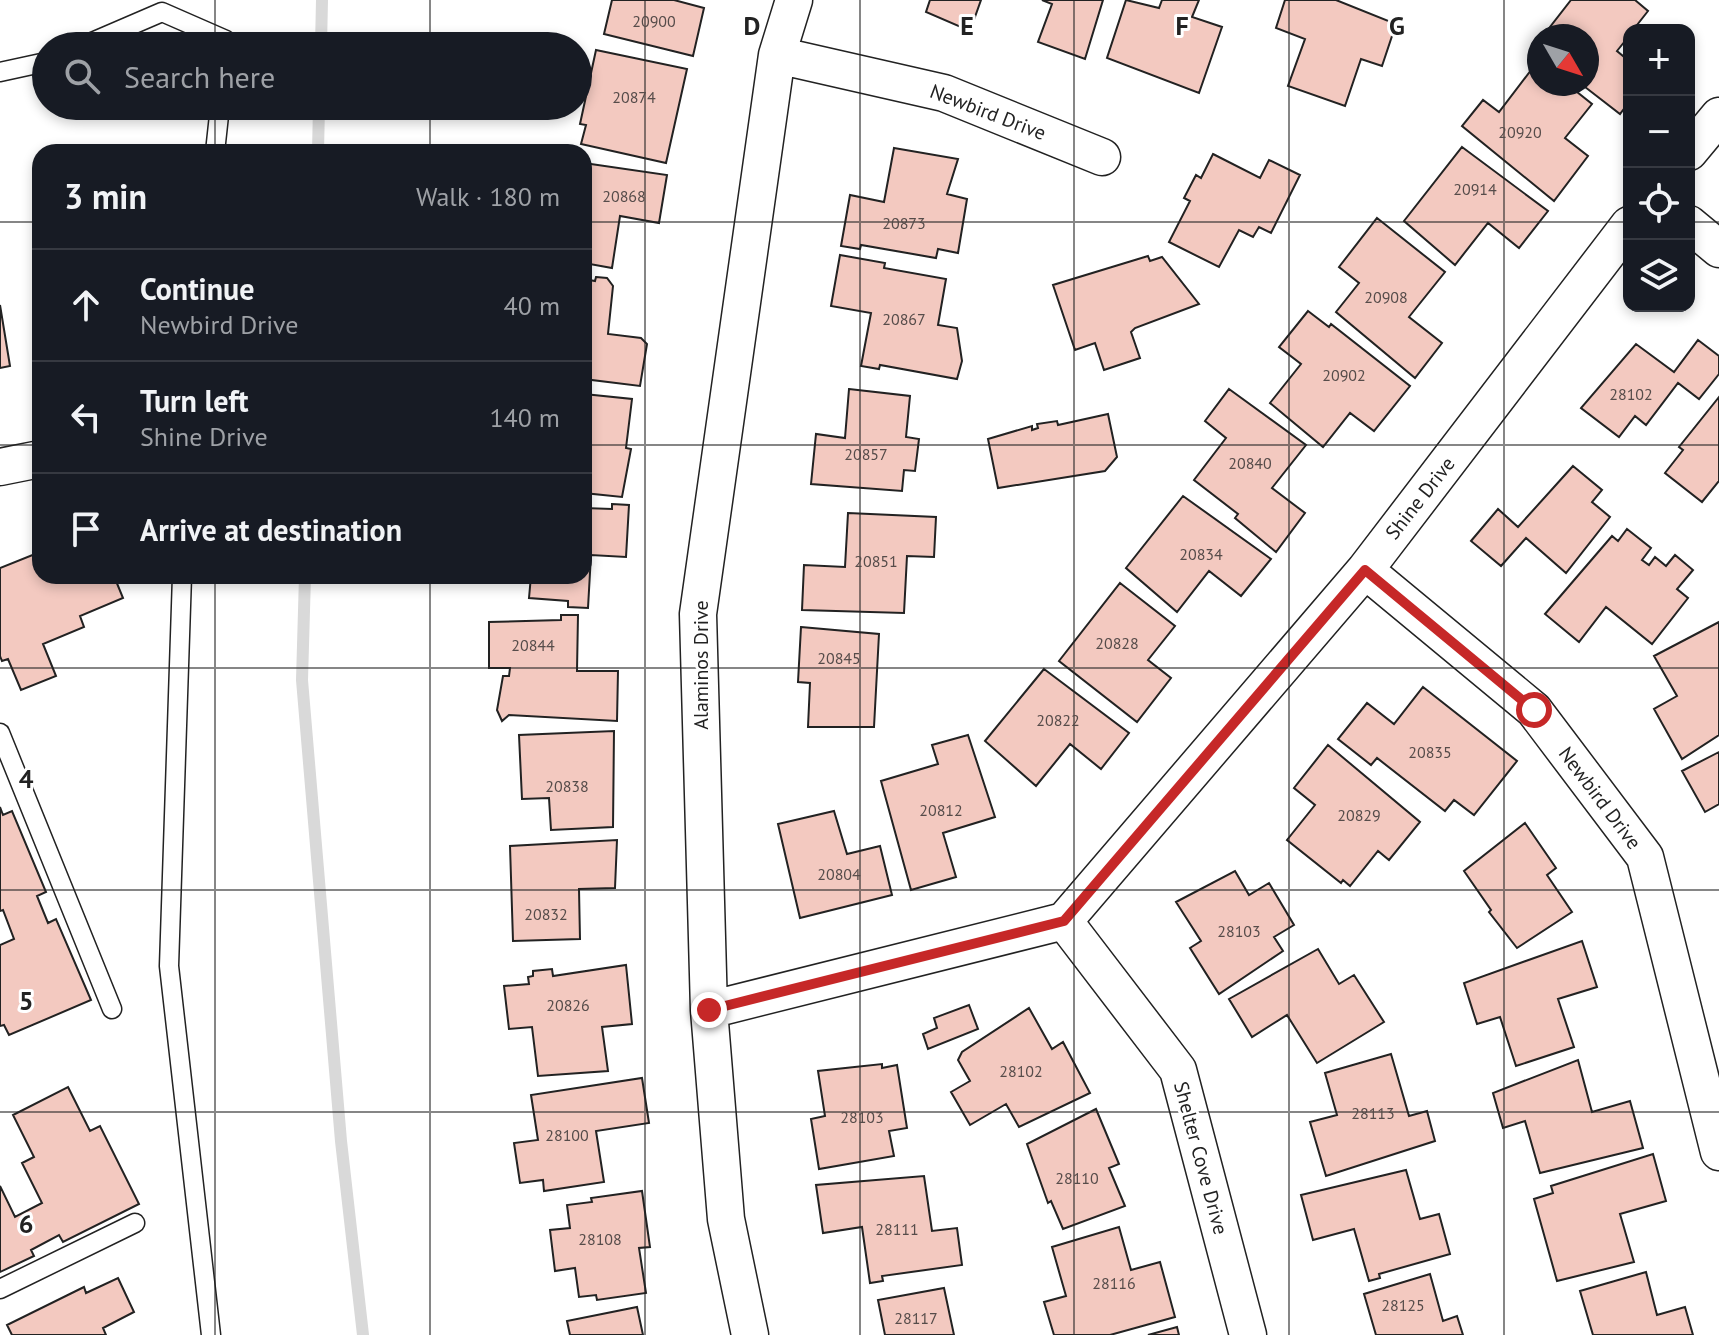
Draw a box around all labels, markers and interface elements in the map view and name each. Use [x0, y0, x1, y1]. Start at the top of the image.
text: D [744, 9, 760, 42]
text: E [960, 9, 974, 42]
text: F [1175, 9, 1189, 42]
text: G [1389, 9, 1405, 42]
house number: 20900 [632, 11, 676, 31]
north arrow [1527, 24, 1599, 96]
map controls [1623, 24, 1695, 312]
button: + [1623, 24, 1695, 96]
search box [32, 32, 592, 120]
icon: search [60, 54, 104, 98]
text: Search here [124, 57, 275, 96]
street label: Newbird Drive [926, 78, 1050, 146]
house number: 20874 [612, 87, 656, 107]
button: − [1623, 96, 1695, 168]
house number: 20920 [1498, 122, 1542, 142]
button: locate [1623, 168, 1695, 240]
text: 3 min [64, 174, 147, 218]
house number: 20914 [1453, 179, 1497, 199]
text: Walk · 180 m [416, 180, 560, 213]
house number: 20868 [602, 186, 646, 206]
house number: 20873 [882, 213, 926, 233]
button: layers [1623, 240, 1695, 312]
text: Continue [140, 269, 254, 308]
icon: ahead [64, 283, 108, 327]
house number: 20908 [1364, 287, 1408, 307]
text: 40 m [504, 289, 560, 322]
text: Newbird Drive [140, 308, 299, 341]
house number: 20867 [882, 309, 926, 329]
house number: 20902 [1322, 365, 1366, 385]
text: Turn left [140, 381, 248, 420]
house number: 28102 [1609, 384, 1653, 404]
icon: left [64, 395, 108, 439]
text: 140 m [489, 401, 560, 434]
text: Shine Drive [140, 420, 268, 453]
house number: 20857 [844, 444, 888, 464]
street label: Shine Drive [1380, 451, 1460, 545]
house number: 20840 [1228, 453, 1272, 473]
icon: arrive [64, 507, 108, 551]
text: Arrive at destination [140, 510, 402, 549]
house number: 20834 [1179, 544, 1223, 564]
house number: 20851 [854, 551, 898, 571]
street label: Alaminos Drive [688, 600, 714, 730]
house number: 20828 [1095, 633, 1139, 653]
house number: 20844 [511, 635, 555, 655]
house number: 20845 [817, 648, 861, 668]
route start [1516, 692, 1552, 728]
house number: 20822 [1036, 710, 1080, 730]
street label: Newbird Drive [1553, 741, 1647, 855]
house number: 20835 [1408, 742, 1452, 762]
text: 4 [19, 762, 34, 795]
house number: 20838 [545, 776, 589, 796]
house number: 20812 [919, 800, 963, 820]
house number: 20829 [1337, 805, 1381, 825]
house number: 20804 [817, 864, 861, 884]
house number: 20832 [524, 904, 568, 924]
house number: 28103 [1217, 921, 1261, 941]
text: 5 [19, 984, 33, 1017]
route end [691, 992, 727, 1028]
house number: 20826 [546, 995, 590, 1015]
house number: 28102 [999, 1061, 1043, 1081]
street label: Shelter Cove Drive [1168, 1079, 1234, 1237]
house number: 28113 [1351, 1103, 1395, 1123]
house number: 28103 [840, 1107, 884, 1127]
house number: 28100 [545, 1125, 589, 1145]
house number: 28110 [1055, 1168, 1099, 1188]
text: 6 [19, 1207, 33, 1240]
house number: 28111 [875, 1219, 919, 1239]
house number: 28108 [578, 1229, 622, 1249]
house number: 28116 [1092, 1273, 1136, 1293]
house number: 28125 [1381, 1295, 1425, 1315]
house number: 28117 [894, 1308, 938, 1328]

